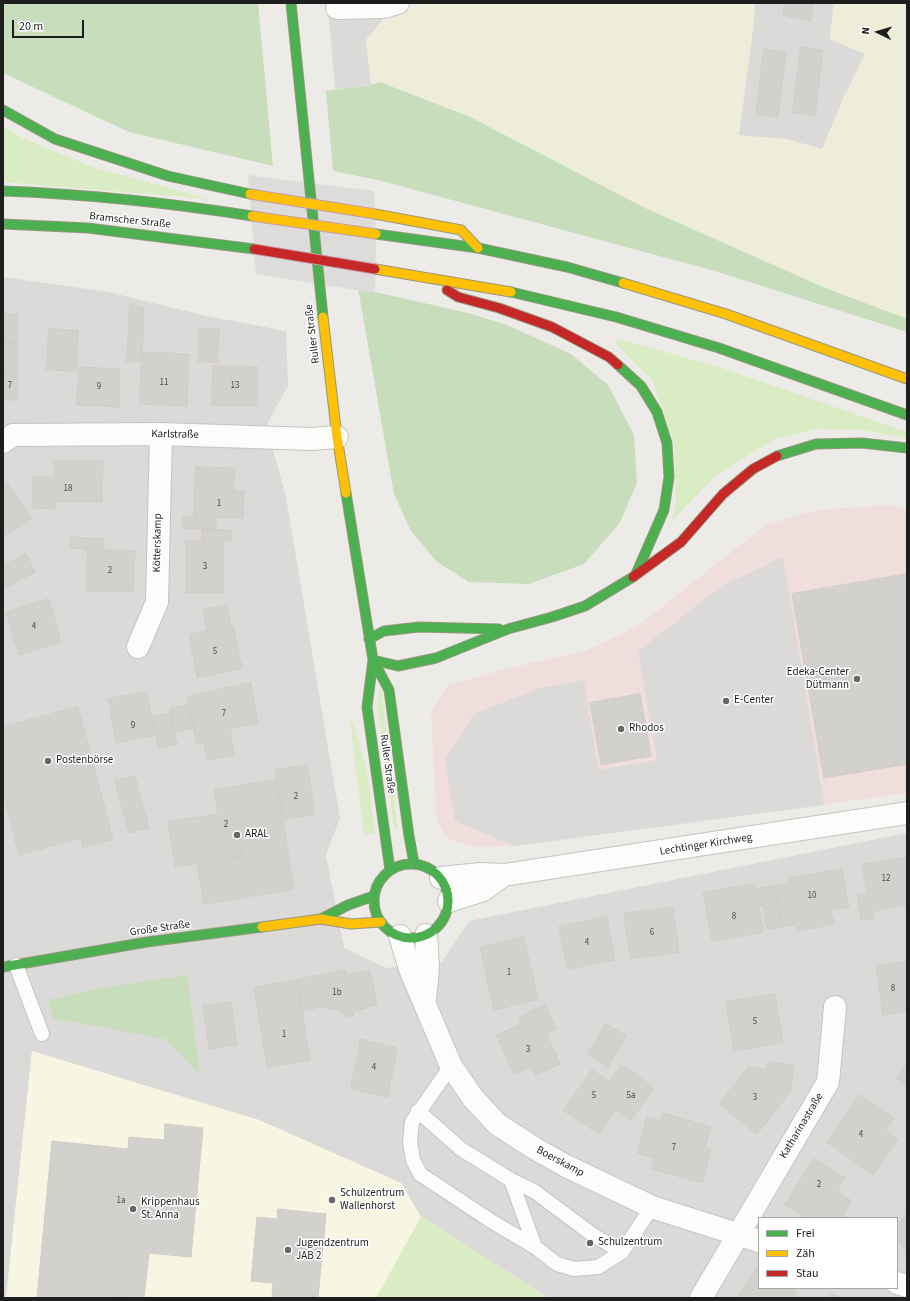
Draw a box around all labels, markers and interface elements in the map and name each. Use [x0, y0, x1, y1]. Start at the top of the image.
scale bar [14, 12, 86, 38]
north arrow [858, 12, 898, 52]
text: 20 m [19, 18, 43, 35]
text: N [858, 27, 873, 35]
street label: Bramscher Straße [89, 210, 171, 232]
street label: Ruller Straße [303, 304, 323, 364]
house number: 11 [160, 378, 168, 388]
house number: 7 [8, 381, 12, 391]
house number: 13 [231, 381, 239, 391]
house number: 9 [97, 382, 101, 392]
street label: Karlstraße [151, 428, 199, 442]
house number: 18 [64, 484, 72, 494]
house number: 1 [217, 499, 221, 509]
street label: Kötterskamp [151, 513, 165, 573]
house number: 3 [203, 562, 207, 572]
house number: 2 [108, 566, 112, 576]
house number: 4 [32, 622, 36, 632]
house number: 5 [213, 647, 217, 657]
place label: Edeka-Center Dütmann [787, 666, 849, 692]
marker: Edeka-Center Dütmann [852, 674, 862, 684]
place label: E-Center [734, 694, 774, 708]
marker: E-Center [721, 696, 731, 706]
house number: 7 [222, 709, 226, 719]
house number: 9 [131, 721, 135, 731]
place label: Rhodos [629, 722, 664, 736]
marker: Rhodos [616, 724, 626, 734]
street label: Ruller Straße [376, 734, 398, 794]
place label: Postenbörse [56, 754, 113, 768]
marker: Postenbörse [43, 756, 53, 766]
house number: 2 [294, 792, 298, 802]
house number: 2 [224, 820, 228, 830]
place label: ARAL [245, 828, 269, 842]
marker: ARAL [232, 830, 242, 840]
street label: Lechtinger Kirchweg [659, 831, 753, 859]
house number: 12 [882, 874, 890, 884]
house number: 10 [808, 891, 816, 901]
house number: 8 [732, 912, 736, 922]
street label: Große Straße [129, 918, 191, 940]
house number: 6 [650, 928, 654, 938]
house number: 4 [585, 938, 589, 948]
house number: 1 [507, 968, 511, 978]
house number: 8 [891, 984, 895, 994]
house number: 1b [332, 988, 342, 998]
house number: 5 [753, 1017, 757, 1027]
house number: 1 [282, 1030, 286, 1040]
house number: 3 [526, 1045, 530, 1055]
house number: 4 [372, 1063, 376, 1073]
house number: 5 [592, 1091, 596, 1101]
house number: 5a [626, 1091, 636, 1101]
street label: Katharinastraße [777, 1091, 827, 1161]
house number: 3 [753, 1093, 757, 1103]
house number: 4 [859, 1130, 863, 1140]
house number: 7 [672, 1143, 676, 1153]
street label: Boerskamp [534, 1144, 586, 1180]
house number: 2 [817, 1180, 821, 1190]
place label: Schulzentrum Wallenhorst [340, 1187, 404, 1213]
marker: Schulzentrum Wallenhorst [327, 1195, 337, 1205]
house number: 1a [116, 1196, 126, 1206]
place label: Krippenhaus St. Anna [141, 1196, 200, 1222]
marker: Krippenhaus St. Anna [128, 1204, 138, 1214]
legend [758, 1217, 898, 1289]
text: Frei [796, 1225, 815, 1242]
place label: Schulzentrum [598, 1236, 662, 1250]
place label: Jugendzentrum JAB 2 [296, 1237, 369, 1263]
marker: Schulzentrum [585, 1238, 595, 1248]
marker: Jugendzentrum JAB 2 [283, 1245, 293, 1255]
text: Zäh [796, 1245, 815, 1262]
text: Stau [796, 1265, 819, 1282]

